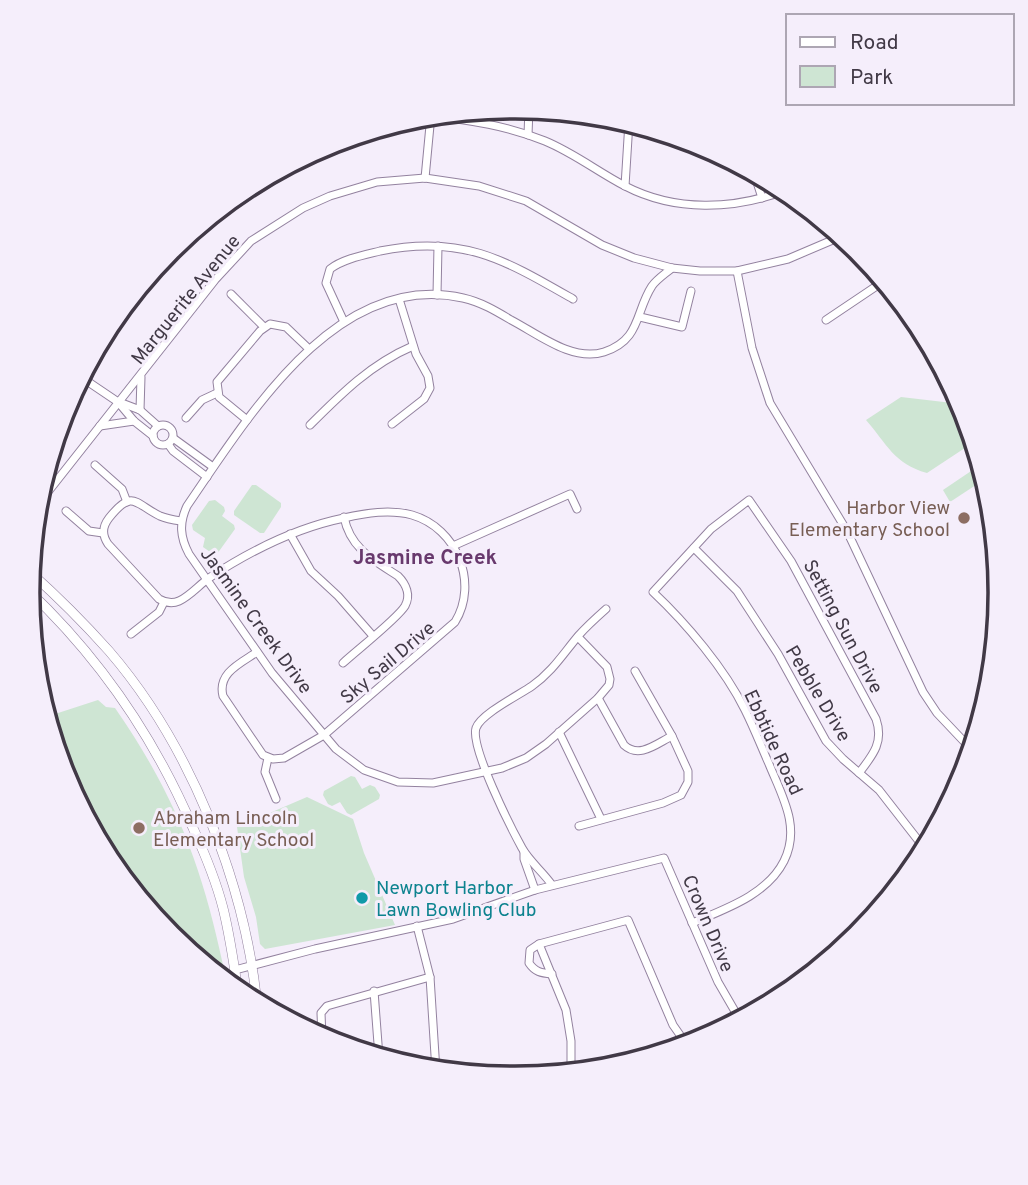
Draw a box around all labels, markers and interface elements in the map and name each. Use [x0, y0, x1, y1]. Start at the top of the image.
legend [786, 14, 1014, 105]
text: Road [850, 30, 899, 57]
text: Park [850, 65, 893, 92]
street label: Marguerite Avenue [127, 230, 246, 370]
place label: Harbor View Elementary School [789, 497, 950, 543]
marker: Harbor View Elementary School [956, 510, 972, 526]
street label: Jasmine Creek Drive [194, 543, 317, 699]
district label: Jasmine Creek [353, 545, 498, 572]
street label: Setting Sun Drive [797, 556, 888, 698]
street label: Sky Sail Drive [336, 617, 441, 710]
street label: Pebble Drive [779, 641, 855, 747]
street label: Ebbtide Road [737, 686, 807, 799]
place label: Abraham Lincoln Elementary School [153, 807, 314, 853]
marker: Abraham Lincoln Elementary School [131, 820, 147, 836]
street label: Crown Drive [676, 872, 738, 976]
place label: Newport Harbor Lawn Bowling Club [376, 877, 536, 923]
marker: Newport Harbor Lawn Bowling Club [354, 890, 370, 906]

